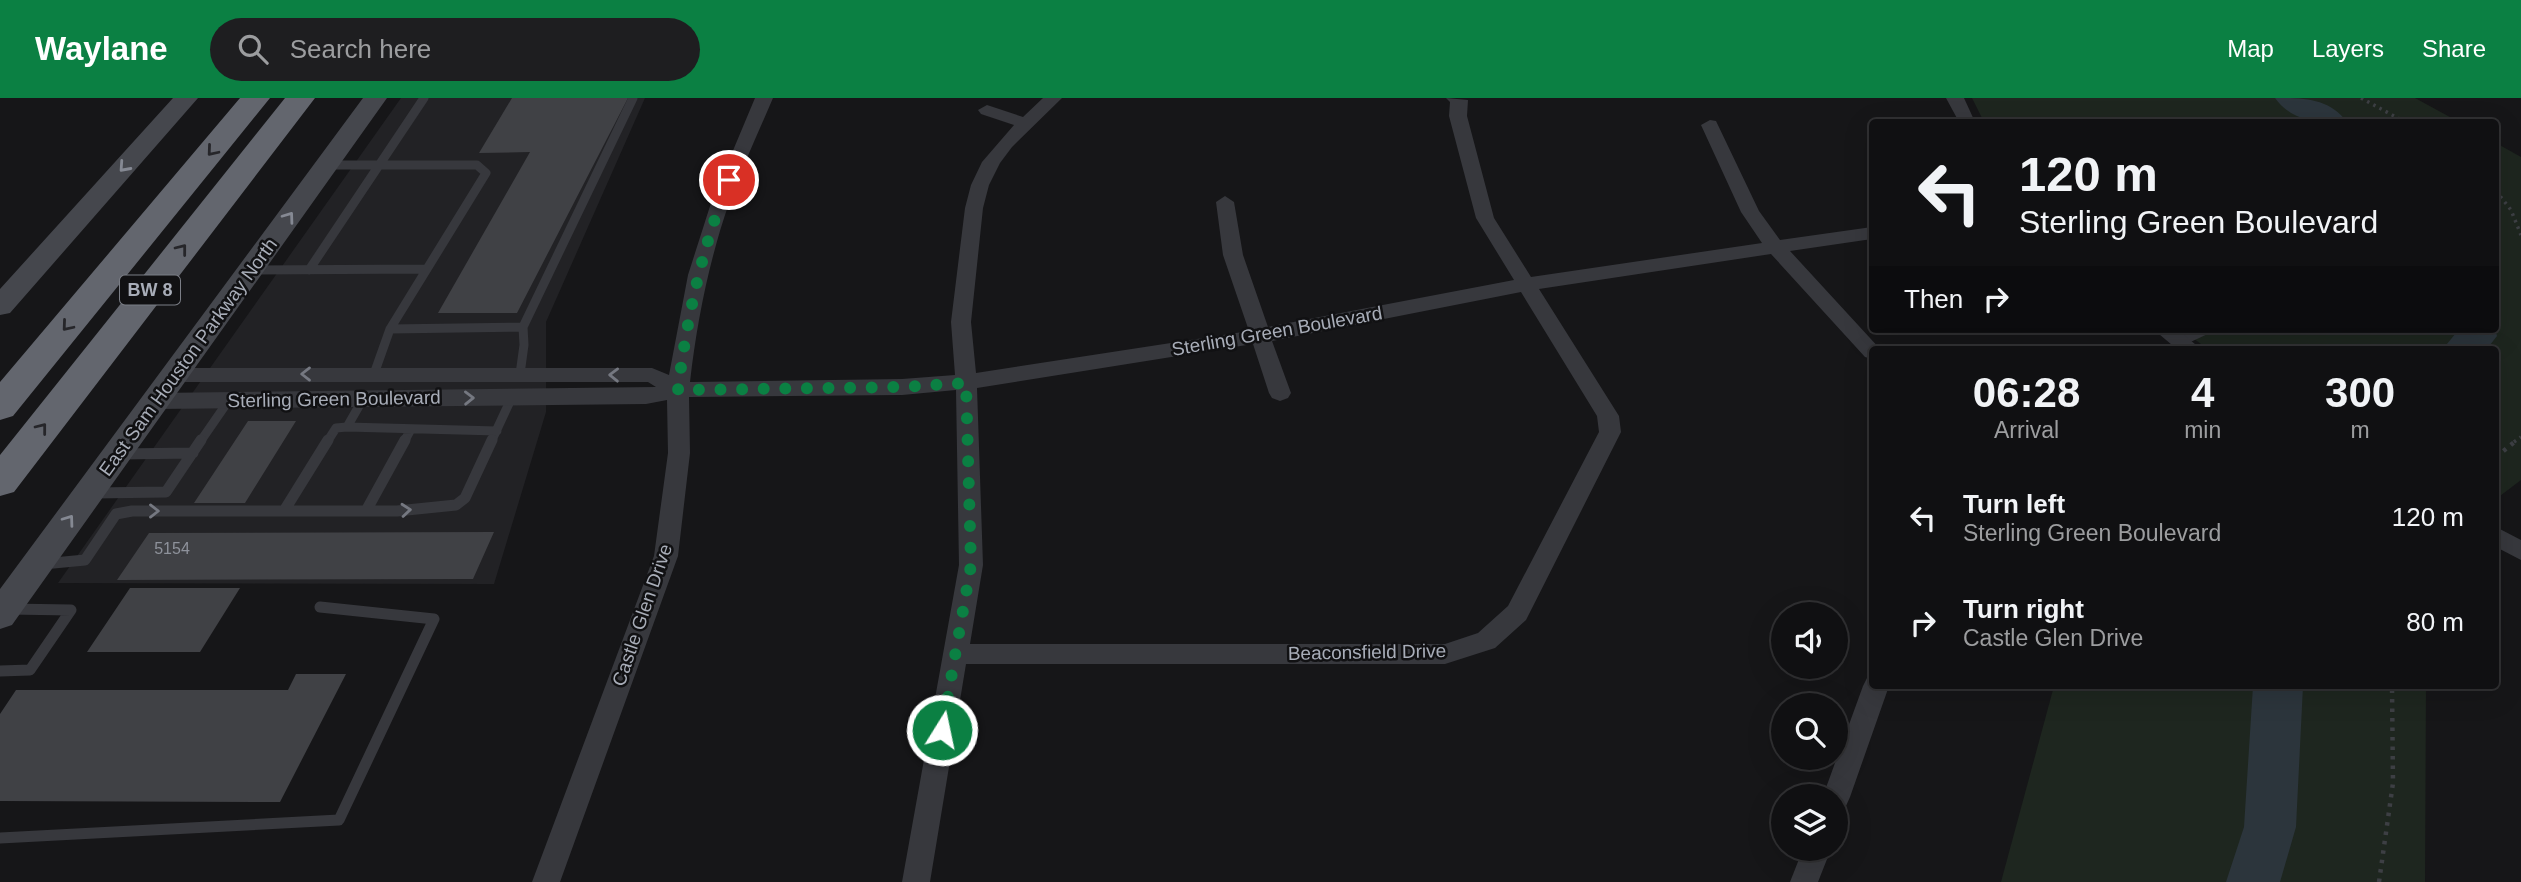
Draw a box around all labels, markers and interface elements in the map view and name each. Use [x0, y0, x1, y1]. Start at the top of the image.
search box [210, 18, 700, 81]
text: Waylane [35, 30, 168, 67]
icon: search [234, 30, 272, 68]
text: Search here [290, 34, 431, 64]
text: Map [2227, 35, 2274, 62]
text: Layers [2312, 35, 2384, 62]
text: Share [2422, 35, 2486, 62]
one-way arrow [208, 142, 220, 155]
icon: left [1904, 147, 1995, 238]
text: 120 m [2019, 147, 2158, 201]
pin [699, 150, 759, 210]
one-way arrow [120, 159, 132, 172]
icon: arrive [710, 161, 748, 199]
text: Sterling Green Boulevard [2019, 204, 2378, 240]
one-way arrow [281, 212, 293, 225]
street label: East Sam Houston Parkway North [95, 234, 281, 480]
one-way arrow [174, 245, 187, 257]
road number: BW 8 [120, 275, 180, 304]
icon: right [1977, 280, 2015, 318]
text: Then [1904, 284, 1963, 314]
street label: Sterling Green Boulevard [1170, 302, 1384, 360]
one-way arrow [63, 318, 75, 331]
one-way arrow [300, 366, 311, 382]
one-way arrow [608, 367, 619, 383]
text: 06:28 [1973, 369, 2080, 416]
text: 4 [2191, 369, 2214, 416]
text: 300 [2325, 369, 2395, 416]
street label: Sterling Green Boulevard [227, 387, 441, 411]
one-way arrow [465, 390, 475, 406]
text: Arrival [1994, 417, 2059, 443]
text: min [2184, 417, 2221, 443]
text: m [2351, 417, 2370, 443]
one-way arrow [34, 424, 46, 437]
text: Turn left [1963, 489, 2065, 519]
icon: left [1904, 499, 1942, 537]
text: 120 m [2392, 502, 2464, 532]
one-way arrow [149, 503, 159, 519]
one-way arrow [400, 503, 411, 518]
one-way arrow [61, 515, 73, 528]
text: Sterling Green Boulevard [1963, 520, 2221, 546]
house number: 5154 [154, 540, 190, 557]
street label: Castle Glen Drive [608, 541, 676, 689]
text: Turn right [1963, 594, 2084, 624]
map controls [1771, 602, 1848, 861]
button: sound [1771, 602, 1848, 679]
icon: right [1904, 604, 1942, 642]
text: 80 m [2406, 607, 2464, 637]
text: Castle Glen Drive [1963, 625, 2143, 651]
street label: Beaconsfield Drive [1288, 640, 1446, 664]
position arrow [905, 693, 979, 767]
button: search [1771, 693, 1848, 770]
button: layers [1771, 784, 1848, 861]

